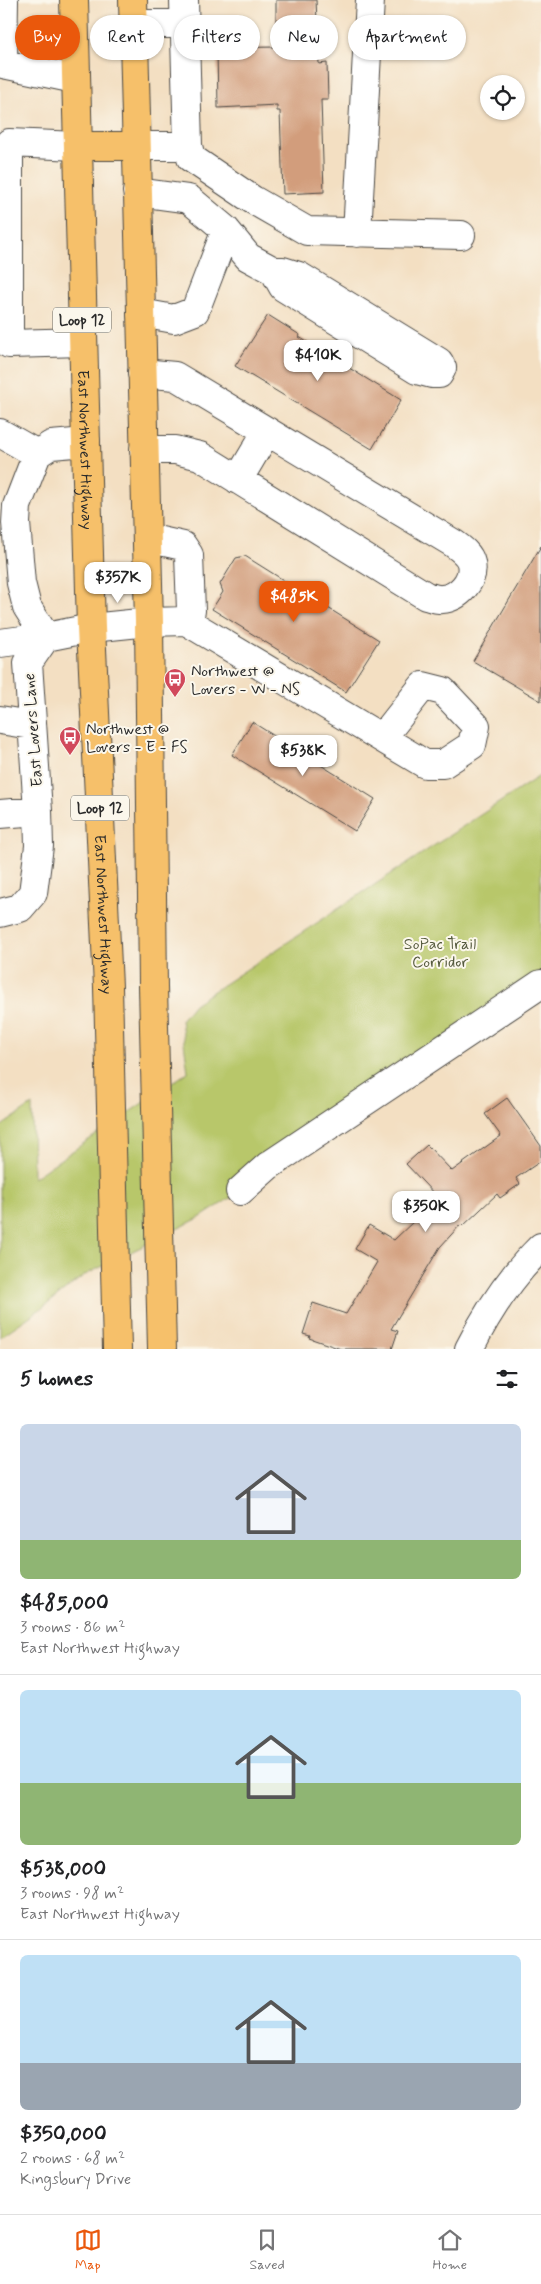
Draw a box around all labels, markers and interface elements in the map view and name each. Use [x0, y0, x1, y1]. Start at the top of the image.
chip: Buy [15, 15, 80, 60]
chip: Rent [90, 15, 164, 60]
chip: Filters [174, 15, 260, 60]
chip: New [270, 15, 338, 60]
chip: Apartment [348, 15, 466, 60]
map controls [480, 75, 525, 120]
button: locate [480, 75, 525, 120]
road number: Loop 12 [53, 308, 111, 332]
pin: $410K [283, 340, 353, 382]
text: $410K [295, 345, 341, 366]
street label: East Northwest Highway [72, 370, 97, 530]
pin: $357K [83, 562, 153, 604]
text: $357K [95, 567, 141, 588]
pin: $485K [259, 580, 329, 623]
text: $485K [270, 586, 318, 607]
place label: Northwest @ Lovers - W - NS [191, 661, 300, 700]
bus stop icon: Northwest @ Lovers - W - NS [163, 667, 187, 698]
street label: East Lovers Lane [19, 672, 48, 788]
place label: Northwest @ Lovers - E - FS [86, 719, 188, 758]
bus stop icon: Northwest @ Lovers - E - FS [58, 725, 82, 756]
pin: $538K [268, 734, 338, 777]
text: $538K [280, 740, 326, 761]
road number: Loop 12 [71, 796, 129, 820]
street label: East Northwest Highway [89, 834, 117, 995]
park label: SoPac Trail Corridor [404, 934, 476, 973]
pin: $350K [391, 1190, 461, 1233]
text: $350K [403, 1196, 449, 1217]
text: 5 homes [20, 1365, 93, 1393]
icon: filters [493, 1365, 521, 1393]
icon: home [226, 1457, 316, 1547]
text: $485,000 [20, 1589, 109, 1617]
text: 3 rooms · 86 m² [20, 1617, 125, 1638]
text: East Northwest Highway [20, 1638, 180, 1659]
icon: home [226, 1722, 316, 1812]
text: $538,000 [20, 1855, 106, 1883]
text: 3 rooms · 98 m² [20, 1883, 124, 1904]
text: East Northwest Highway [20, 1904, 180, 1925]
icon: home [226, 1987, 316, 2077]
text: $350,000 [20, 2120, 107, 2148]
text: 2 rooms · 68 m² [20, 2148, 125, 2169]
text: Kingsbury Drive [20, 2169, 131, 2190]
tab: Map [74, 2226, 102, 2274]
tab: Saved [249, 2226, 285, 2274]
tab: Home [432, 2226, 467, 2274]

